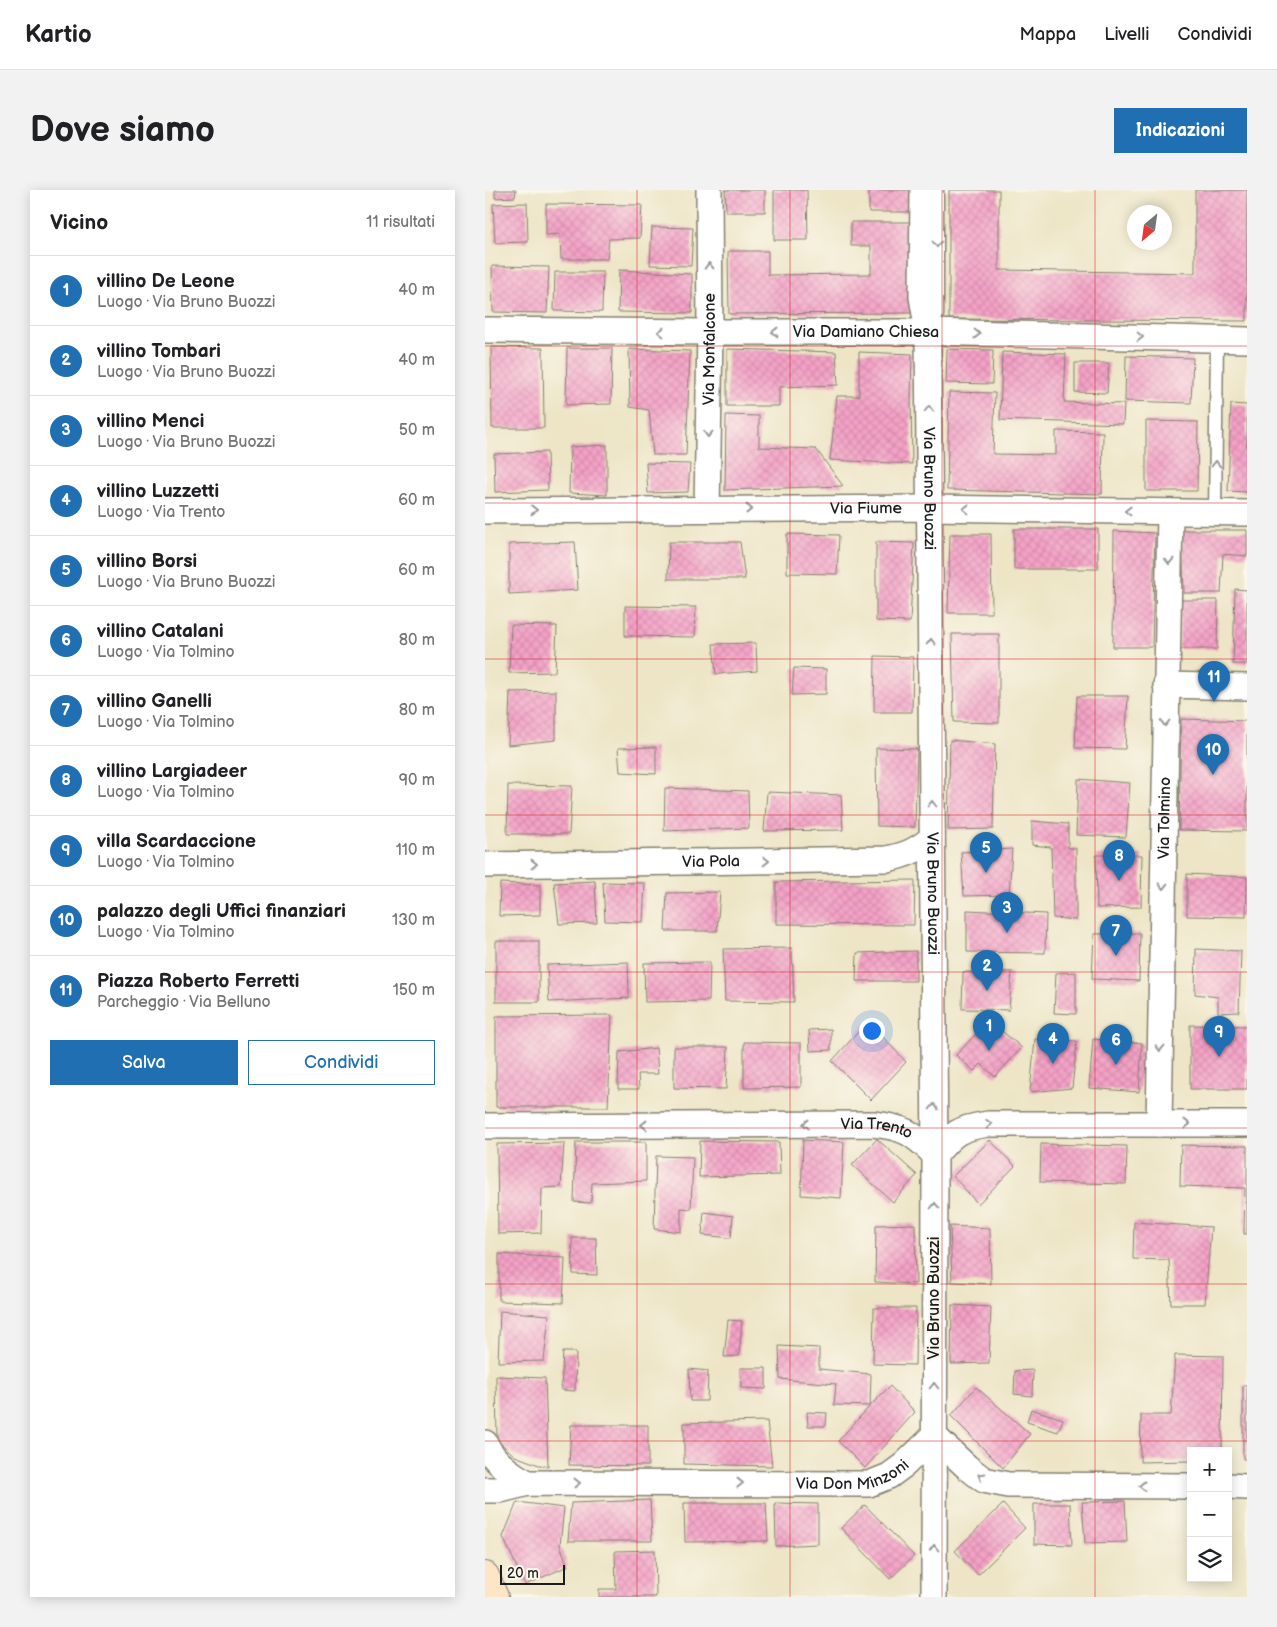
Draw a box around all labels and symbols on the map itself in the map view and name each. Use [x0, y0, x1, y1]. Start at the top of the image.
north arrow [1127, 205, 1172, 250]
one-way arrow [932, 241, 942, 249]
one-way arrow [704, 262, 714, 270]
street label: Via Monfalcone [699, 292, 720, 405]
street label: Via Damiano Chiesa [793, 323, 939, 342]
one-way arrow [657, 327, 664, 337]
one-way arrow [770, 327, 778, 337]
one-way arrow [973, 328, 981, 339]
one-way arrow [1136, 332, 1144, 343]
one-way arrow [924, 405, 934, 412]
street label: Via Bruno Buozzi [919, 427, 939, 550]
one-way arrow [703, 430, 714, 438]
one-way arrow [1211, 460, 1221, 468]
street label: Via Fiume [830, 499, 903, 518]
one-way arrow [962, 503, 970, 514]
one-way arrow [745, 504, 753, 514]
one-way arrow [530, 505, 538, 515]
one-way arrow [1124, 506, 1132, 516]
one-way arrow [1164, 557, 1174, 565]
one-way arrow [926, 637, 936, 645]
pin: 11 [1198, 661, 1230, 702]
one-way arrow [1160, 719, 1171, 727]
pin: 10 [1197, 734, 1229, 775]
street label: Via Tolmino [1154, 777, 1175, 859]
one-way arrow [927, 800, 937, 808]
street label: Via Bruno Buozzi [923, 832, 943, 955]
pin: 5 [970, 832, 1002, 873]
pin: 8 [1103, 840, 1135, 881]
street label: Via Pola [682, 852, 740, 872]
one-way arrow [762, 856, 770, 866]
one-way arrow [530, 859, 538, 869]
one-way arrow [1158, 882, 1168, 890]
pin: 3 [991, 892, 1023, 933]
pin: 7 [1100, 915, 1132, 956]
pin: 2 [971, 950, 1003, 991]
pin: 1 [973, 1010, 1005, 1051]
pin: 9 [1203, 1016, 1235, 1057]
your location [859, 1018, 885, 1044]
pin: 4 [1037, 1023, 1069, 1064]
pin: 6 [1100, 1024, 1132, 1065]
one-way arrow [1155, 1044, 1165, 1052]
one-way arrow [929, 1102, 939, 1110]
street label: Via Trento [840, 1114, 916, 1143]
one-way arrow [802, 1119, 810, 1129]
one-way arrow [986, 1119, 994, 1130]
one-way arrow [1184, 1119, 1191, 1129]
one-way arrow [640, 1120, 648, 1130]
one-way arrow [929, 1202, 940, 1210]
street label: Via Bruno Buozzi [925, 1237, 944, 1359]
one-way arrow [929, 1382, 939, 1390]
street label: Via Don Minzoni [796, 1456, 913, 1494]
one-way arrow [978, 1473, 987, 1483]
one-way arrow [574, 1478, 581, 1488]
one-way arrow [736, 1478, 744, 1488]
one-way arrow [1138, 1481, 1146, 1491]
one-way arrow [929, 1544, 939, 1552]
scale bar [500, 1562, 565, 1585]

